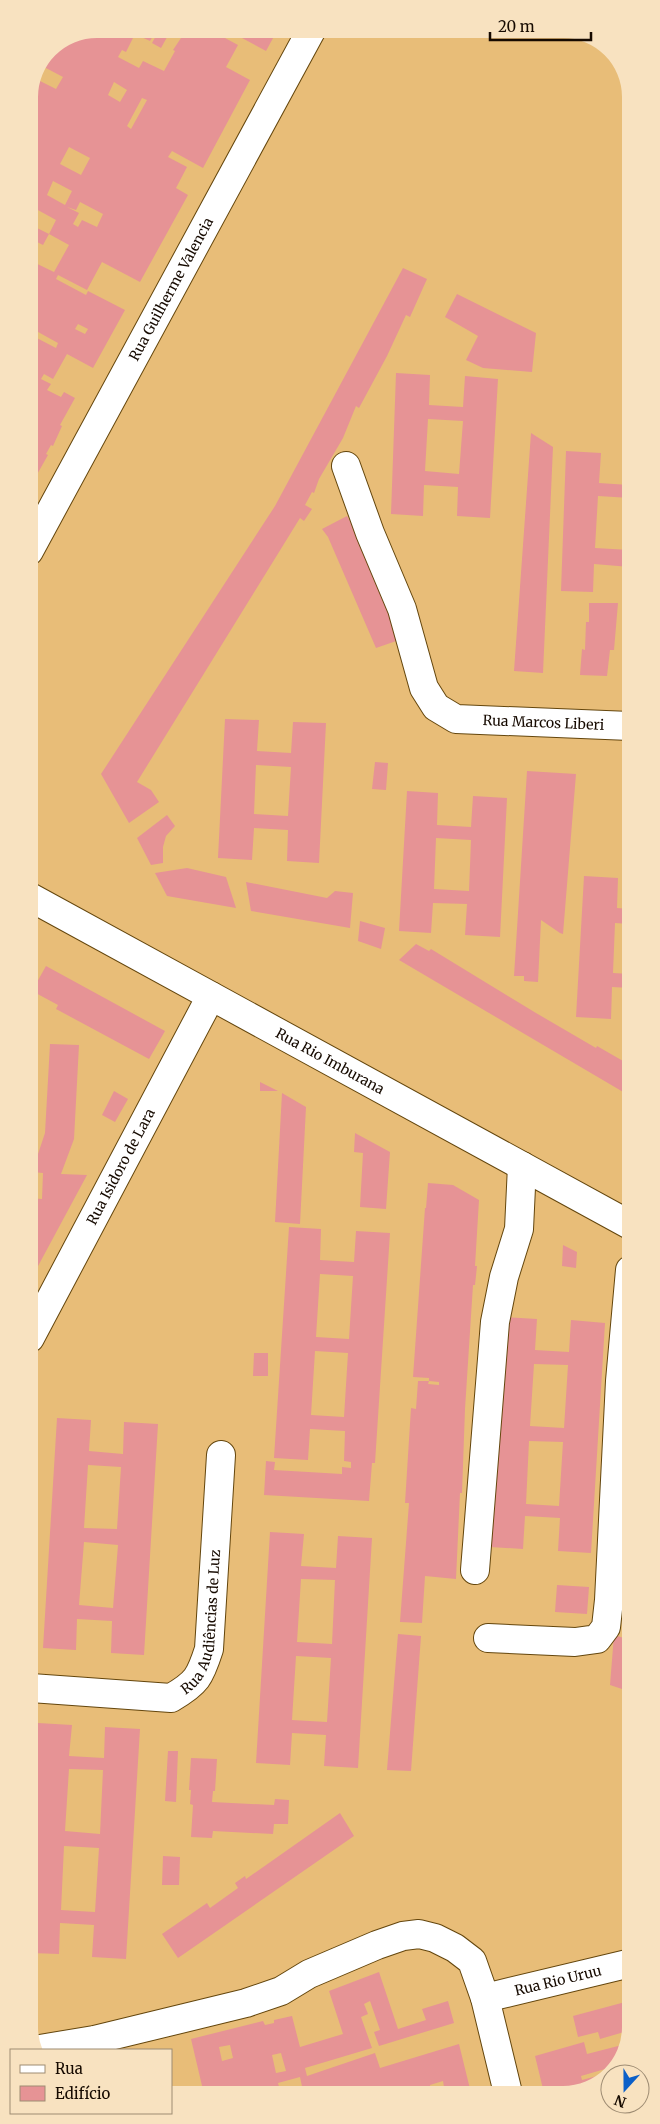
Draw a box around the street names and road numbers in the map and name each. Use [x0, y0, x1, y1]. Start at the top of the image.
street label: Rua Guilherme Valencia [125, 214, 217, 364]
street label: Rua Marcos Liberi [482, 711, 605, 734]
street label: Rua Rio Imburana [273, 1024, 388, 1098]
street label: Rua Isidoro de Lara [83, 1105, 159, 1228]
street label: Rua Audiências de Luz [177, 1549, 224, 1698]
street label: Rua Rio Uruu [513, 1961, 603, 2000]

